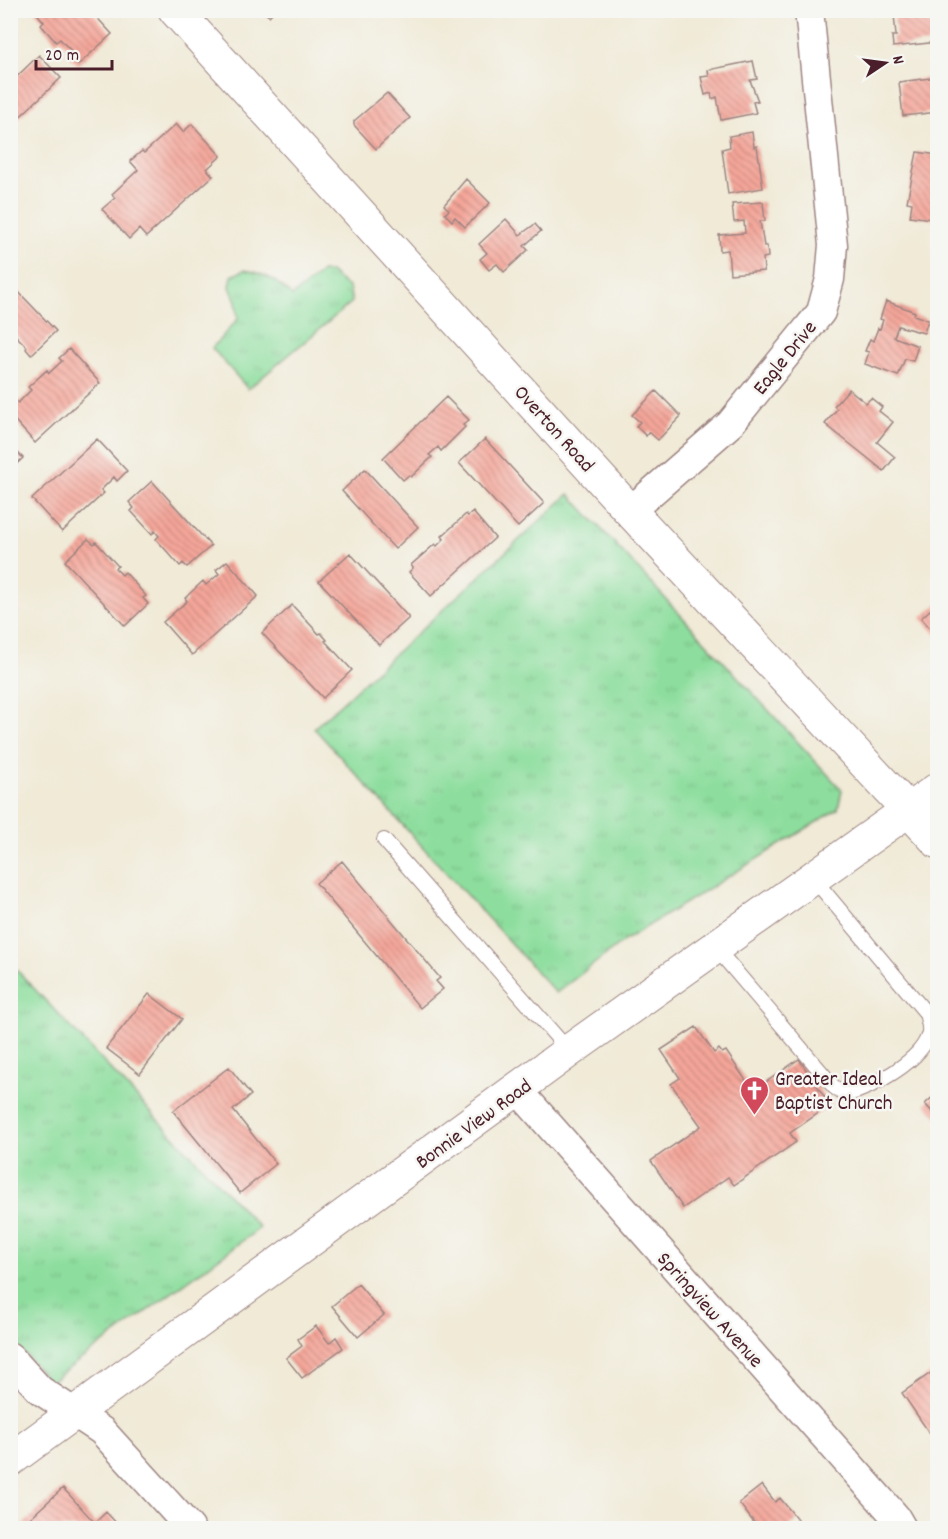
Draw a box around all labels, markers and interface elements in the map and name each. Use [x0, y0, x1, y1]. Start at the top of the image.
scale bar [36, 33, 112, 71]
north arrow [855, 33, 915, 93]
text: 20 m [45, 44, 79, 69]
text: N [885, 54, 909, 67]
street label: Eagle Drive [747, 315, 826, 403]
street label: Overton Road [505, 380, 600, 480]
place label: Greater Ideal Baptist Church [775, 1066, 892, 1120]
street label: Bonnie View Road [410, 1073, 539, 1178]
church icon: Greater Ideal Baptist Church [738, 1074, 770, 1116]
street label: Springview Avenue [648, 1246, 769, 1376]

